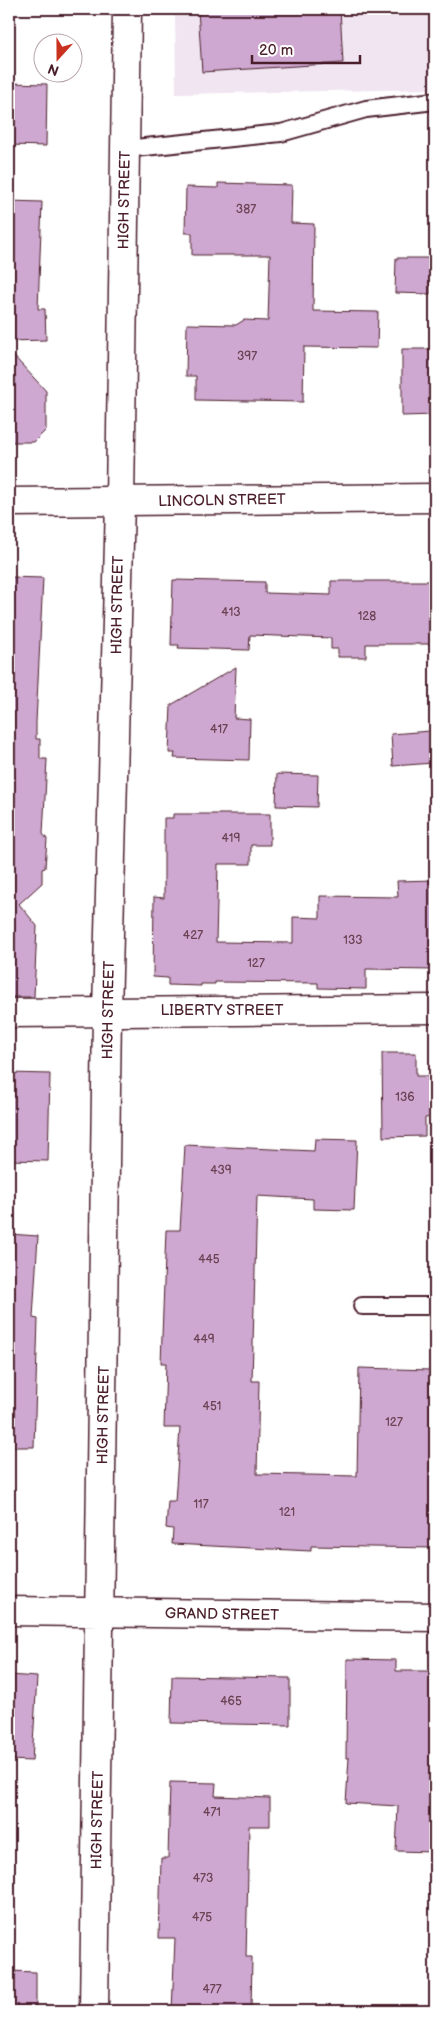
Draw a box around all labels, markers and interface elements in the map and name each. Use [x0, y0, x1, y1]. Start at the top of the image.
north arrow [32, 32, 82, 82]
scale bar [252, 32, 359, 64]
text: 20 m [259, 41, 293, 60]
text: N [46, 60, 61, 79]
street label: HIGH STREET [114, 150, 135, 250]
house number: 387 [236, 202, 256, 217]
house number: 397 [237, 349, 257, 364]
street label: LINCOLN STREET [158, 490, 286, 511]
street label: HIGH STREET [107, 555, 128, 655]
house number: 413 [221, 605, 241, 620]
house number: 128 [358, 609, 376, 624]
house number: 417 [210, 722, 228, 737]
house number: 419 [222, 831, 241, 846]
house number: 427 [183, 928, 203, 943]
house number: 133 [343, 933, 363, 948]
house number: 127 [247, 956, 265, 971]
street label: HIGH STREET [98, 960, 119, 1060]
street label: LIBERTY STREET [161, 1001, 283, 1020]
house number: 136 [395, 1090, 415, 1105]
house number: 439 [210, 1163, 232, 1178]
house number: 445 [198, 1252, 220, 1267]
house number: 449 [193, 1332, 215, 1347]
street label: HIGH STREET [93, 1365, 114, 1465]
house number: 451 [203, 1399, 221, 1414]
house number: 127 [385, 1415, 403, 1430]
house number: 117 [193, 1497, 209, 1512]
house number: 121 [279, 1505, 295, 1520]
street label: GRAND STREET [165, 1604, 279, 1625]
house number: 465 [220, 1694, 242, 1709]
street label: HIGH STREET [87, 1770, 108, 1870]
house number: 471 [203, 1805, 221, 1820]
house number: 473 [193, 1871, 213, 1886]
house number: 475 [192, 1910, 212, 1925]
house number: 477 [202, 1982, 222, 1997]

